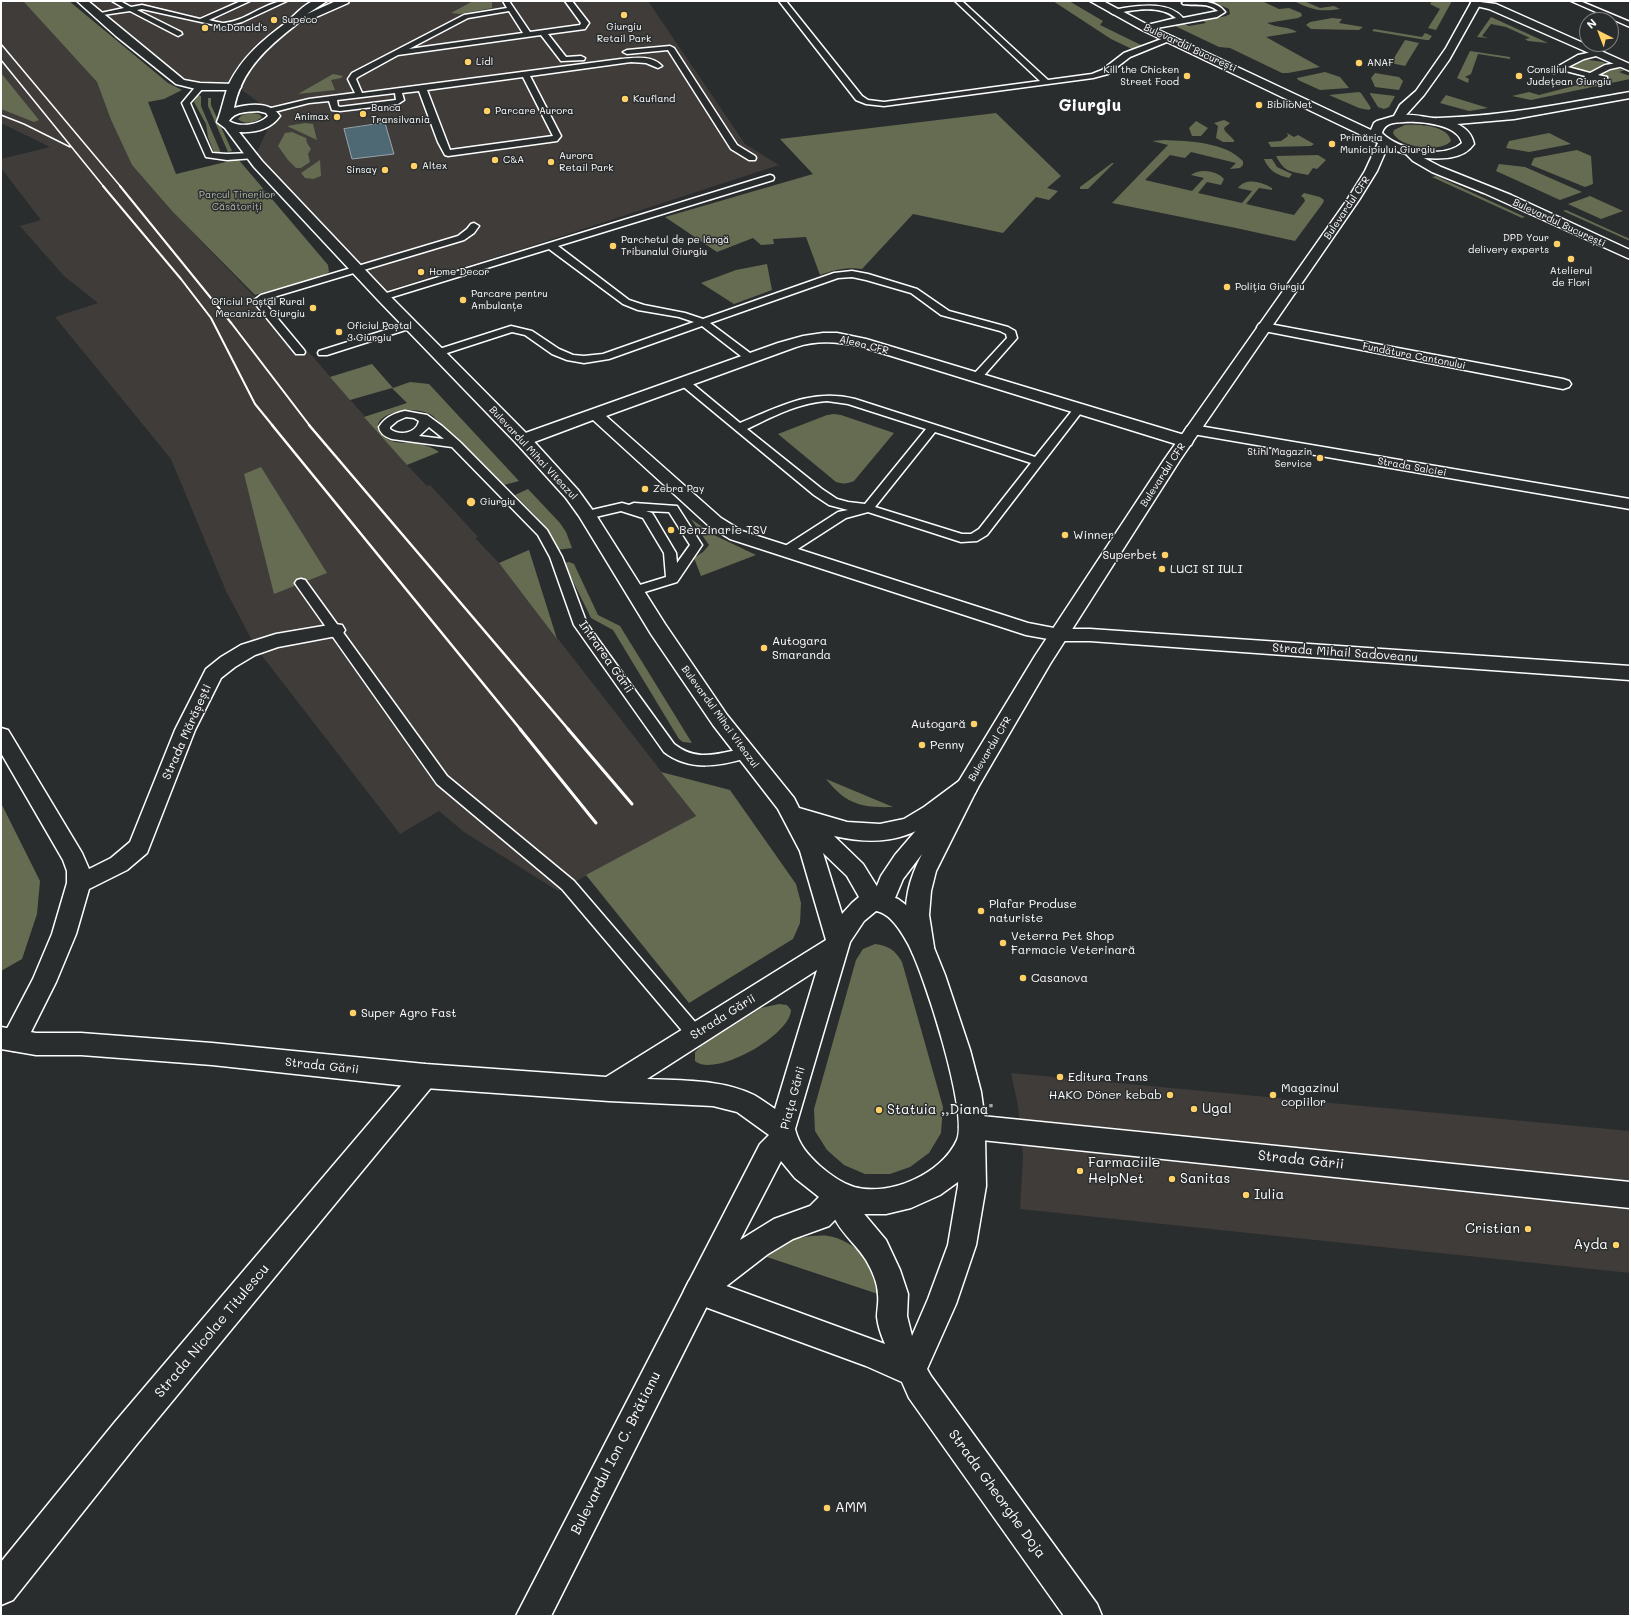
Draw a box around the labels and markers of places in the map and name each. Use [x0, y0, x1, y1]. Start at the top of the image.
marker: Giurgiu Retail Park [619, 10, 629, 20]
place label: Supeco [282, 14, 317, 26]
marker: Supeco [269, 15, 279, 25]
place label: Giurgiu Retail Park [597, 21, 651, 44]
place label: McDonald's [213, 22, 267, 34]
marker: McDonald's [200, 23, 210, 33]
place label: Lidl [476, 56, 493, 68]
marker: Lidl [463, 57, 473, 67]
place label: ANAF [1367, 57, 1394, 69]
marker: ANAF [1354, 58, 1364, 68]
place label: Kill the Chicken Street Food [1103, 64, 1179, 88]
place label: Consiliul Județean Giurgiu [1527, 64, 1611, 88]
marker: Kill the Chicken Street Food [1182, 71, 1192, 81]
marker: Consiliul Județean Giurgiu [1514, 71, 1524, 81]
place label: Kaufland [633, 93, 675, 105]
marker: Kaufland [620, 94, 630, 104]
place label: BiblioNet [1267, 99, 1312, 111]
marker: BiblioNet [1254, 100, 1264, 110]
place label: Banca Transilvania [371, 102, 430, 126]
place label: Parcare Aurora [495, 105, 573, 117]
marker: Parcare Aurora [482, 106, 492, 116]
marker: Banca Transilvania [358, 109, 368, 119]
place label: Animax [294, 111, 329, 123]
marker: Animax [332, 112, 342, 122]
place label: Primăria Municipiului Giurgiu [1340, 132, 1435, 156]
marker: Primăria Municipiului Giurgiu [1327, 139, 1337, 149]
place label: Aurora Retail Park [559, 150, 614, 174]
place label: C&A [503, 154, 524, 166]
marker: C&A [490, 155, 500, 165]
marker: Aurora Retail Park [546, 157, 556, 167]
place label: Altex [422, 160, 447, 172]
marker: Altex [409, 161, 419, 171]
place label: Sinsay [346, 164, 377, 176]
marker: Sinsay [380, 165, 390, 175]
place label: DPD Your delivery experts [1468, 232, 1549, 256]
place label: Parchetul de pe lângă Tribunalul Giurgiu [621, 234, 729, 258]
marker: DPD Your delivery experts [1552, 239, 1562, 249]
marker: Parchetul de pe lângă Tribunalul Giurgiu [608, 241, 618, 251]
marker: Atelierul de Flori [1566, 254, 1576, 264]
place label: Atelierul de Flori [1550, 265, 1592, 288]
place label: Home Decor [429, 266, 489, 278]
marker: Home Decor [416, 267, 426, 277]
place label: Poliția Giurgiu [1235, 281, 1305, 293]
marker: Poliția Giurgiu [1222, 282, 1232, 292]
place label: Parcare pentru Ambulanțe [471, 288, 548, 312]
marker: Parcare pentru Ambulanțe [458, 295, 468, 305]
place label: Oficiul Poștal Rural Mecanizat Giurgiu [211, 296, 305, 320]
marker: Oficiul Poștal Rural Mecanizat Giurgiu [308, 303, 318, 313]
place label: Oficiul Poștal 3 Giurgiu [347, 320, 412, 344]
marker: Oficiul Poștal 3 Giurgiu [334, 327, 344, 337]
place label: Stihl Magazin Service [1247, 446, 1312, 470]
marker: Stihl Magazin Service [1315, 453, 1325, 463]
place label: Zebra Pay [653, 483, 704, 495]
marker: Zebra Pay [640, 484, 650, 494]
marker: Giurgiu [465, 496, 477, 508]
place label: Giurgiu [480, 496, 515, 508]
place label: Benzinarie TSV [679, 523, 767, 537]
marker: Benzinarie TSV [666, 525, 676, 535]
place label: Winner [1073, 528, 1114, 542]
marker: Winner [1060, 530, 1070, 540]
place label: Superbet [1102, 548, 1157, 562]
marker: Superbet [1160, 550, 1170, 560]
place label: LUCI SI IULI [1170, 562, 1243, 576]
marker: LUCI SI IULI [1157, 564, 1167, 574]
place label: Autogara Smaranda [772, 634, 831, 662]
marker: Autogara Smaranda [759, 643, 769, 653]
place label: Autogară [911, 717, 966, 731]
marker: Autogară [969, 719, 979, 729]
place label: Penny [930, 738, 964, 752]
marker: Penny [917, 740, 927, 750]
place label: Plafar Produse naturiste [989, 897, 1077, 925]
marker: Plafar Produse naturiste [976, 906, 986, 916]
place label: Veterra Pet Shop Farmacie Veterinară [1011, 929, 1135, 957]
marker: Veterra Pet Shop Farmacie Veterinară [998, 938, 1008, 948]
place label: Casanova [1031, 971, 1088, 985]
marker: Casanova [1018, 973, 1028, 983]
place label: Super Agro Fast [361, 1006, 457, 1020]
marker: Super Agro Fast [348, 1008, 358, 1018]
place label: Editura Trans [1068, 1070, 1148, 1084]
marker: Editura Trans [1055, 1072, 1065, 1082]
place label: Magazinul copiilor [1281, 1081, 1339, 1109]
place label: HAKO Döner kebab [1049, 1088, 1162, 1102]
marker: HAKO Döner kebab [1165, 1090, 1175, 1100]
marker: Magazinul copiilor [1268, 1090, 1278, 1100]
place label: Ugal [1202, 1101, 1232, 1117]
place label: Statuia ,,Diana" [887, 1102, 994, 1118]
marker: Ugal [1189, 1104, 1199, 1114]
marker: Statuia ,,Diana" [874, 1105, 884, 1115]
place label: Farmaciile HelpNet [1088, 1155, 1160, 1188]
marker: Farmaciile HelpNet [1075, 1166, 1085, 1176]
place label: Sanitas [1180, 1171, 1230, 1187]
marker: Sanitas [1167, 1174, 1177, 1184]
place label: Iulia [1254, 1187, 1284, 1203]
marker: Iulia [1241, 1190, 1251, 1200]
place label: Cristian [1465, 1221, 1520, 1237]
marker: Cristian [1523, 1224, 1533, 1234]
place label: Ayda [1573, 1237, 1608, 1253]
marker: Ayda [1611, 1240, 1621, 1250]
place label: AMM [835, 1500, 867, 1516]
marker: AMM [822, 1503, 832, 1513]

